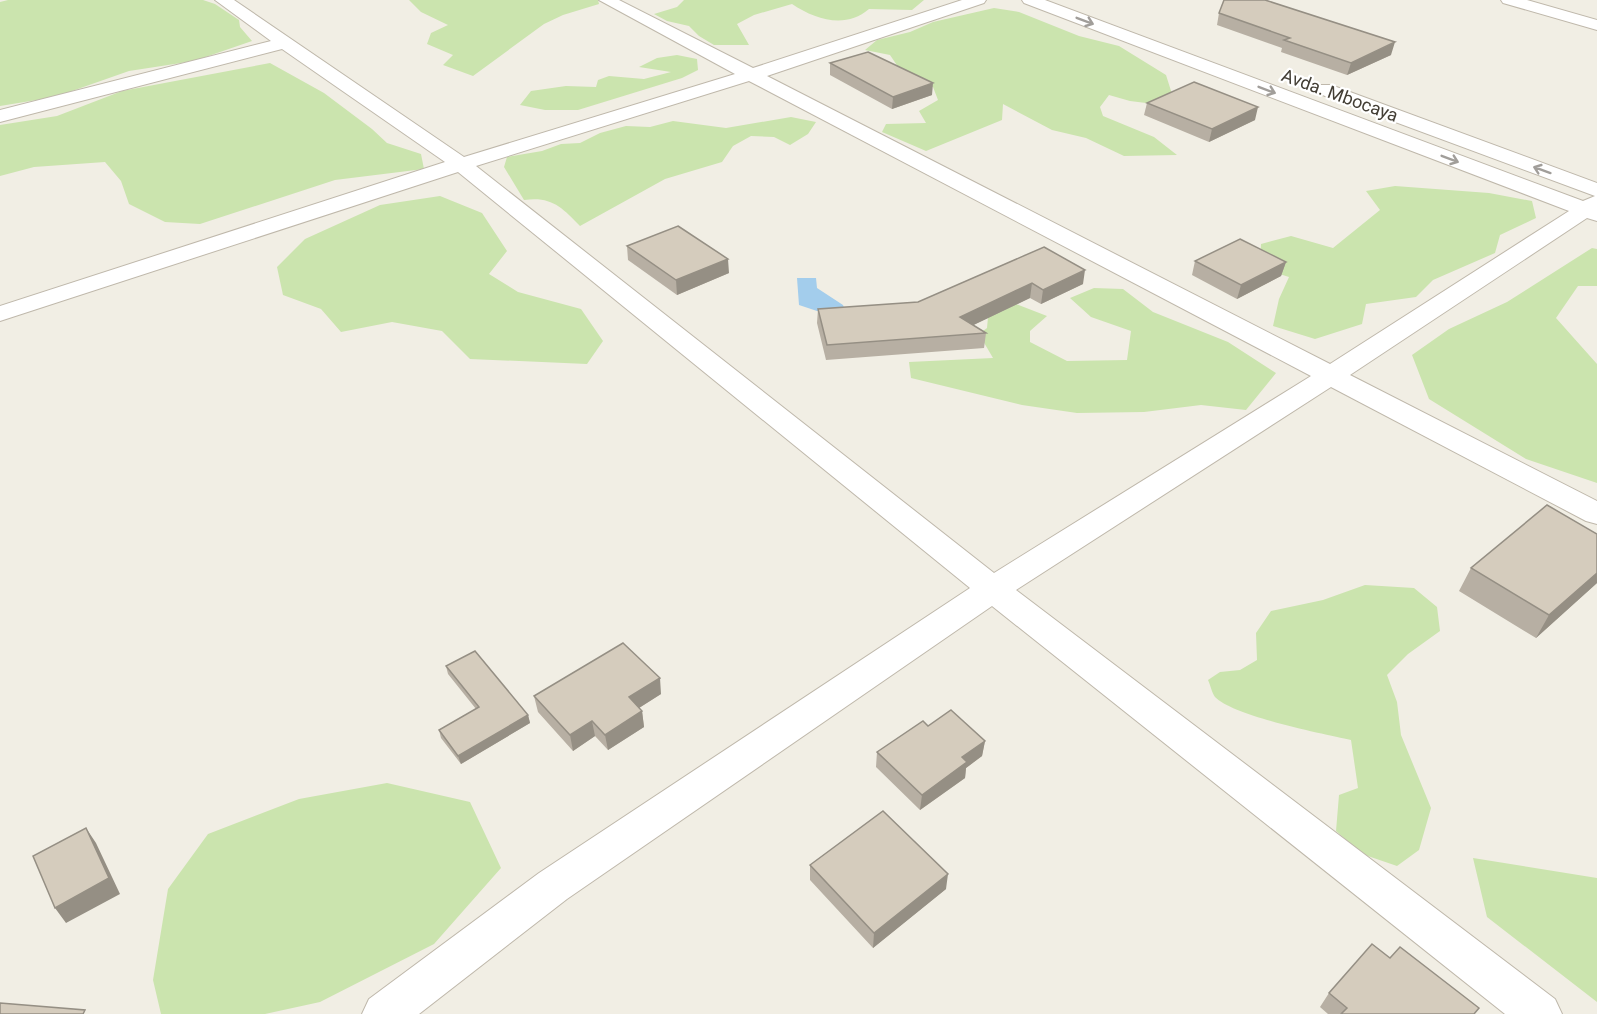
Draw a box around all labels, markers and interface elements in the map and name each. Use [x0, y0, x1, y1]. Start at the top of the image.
one-way arrow [1075, 16, 1094, 27]
street label: Avda. Mbocaya [1279, 64, 1401, 126]
one-way arrow [1258, 85, 1276, 96]
one-way arrow [1440, 154, 1459, 165]
one-way arrow [1533, 163, 1552, 174]

